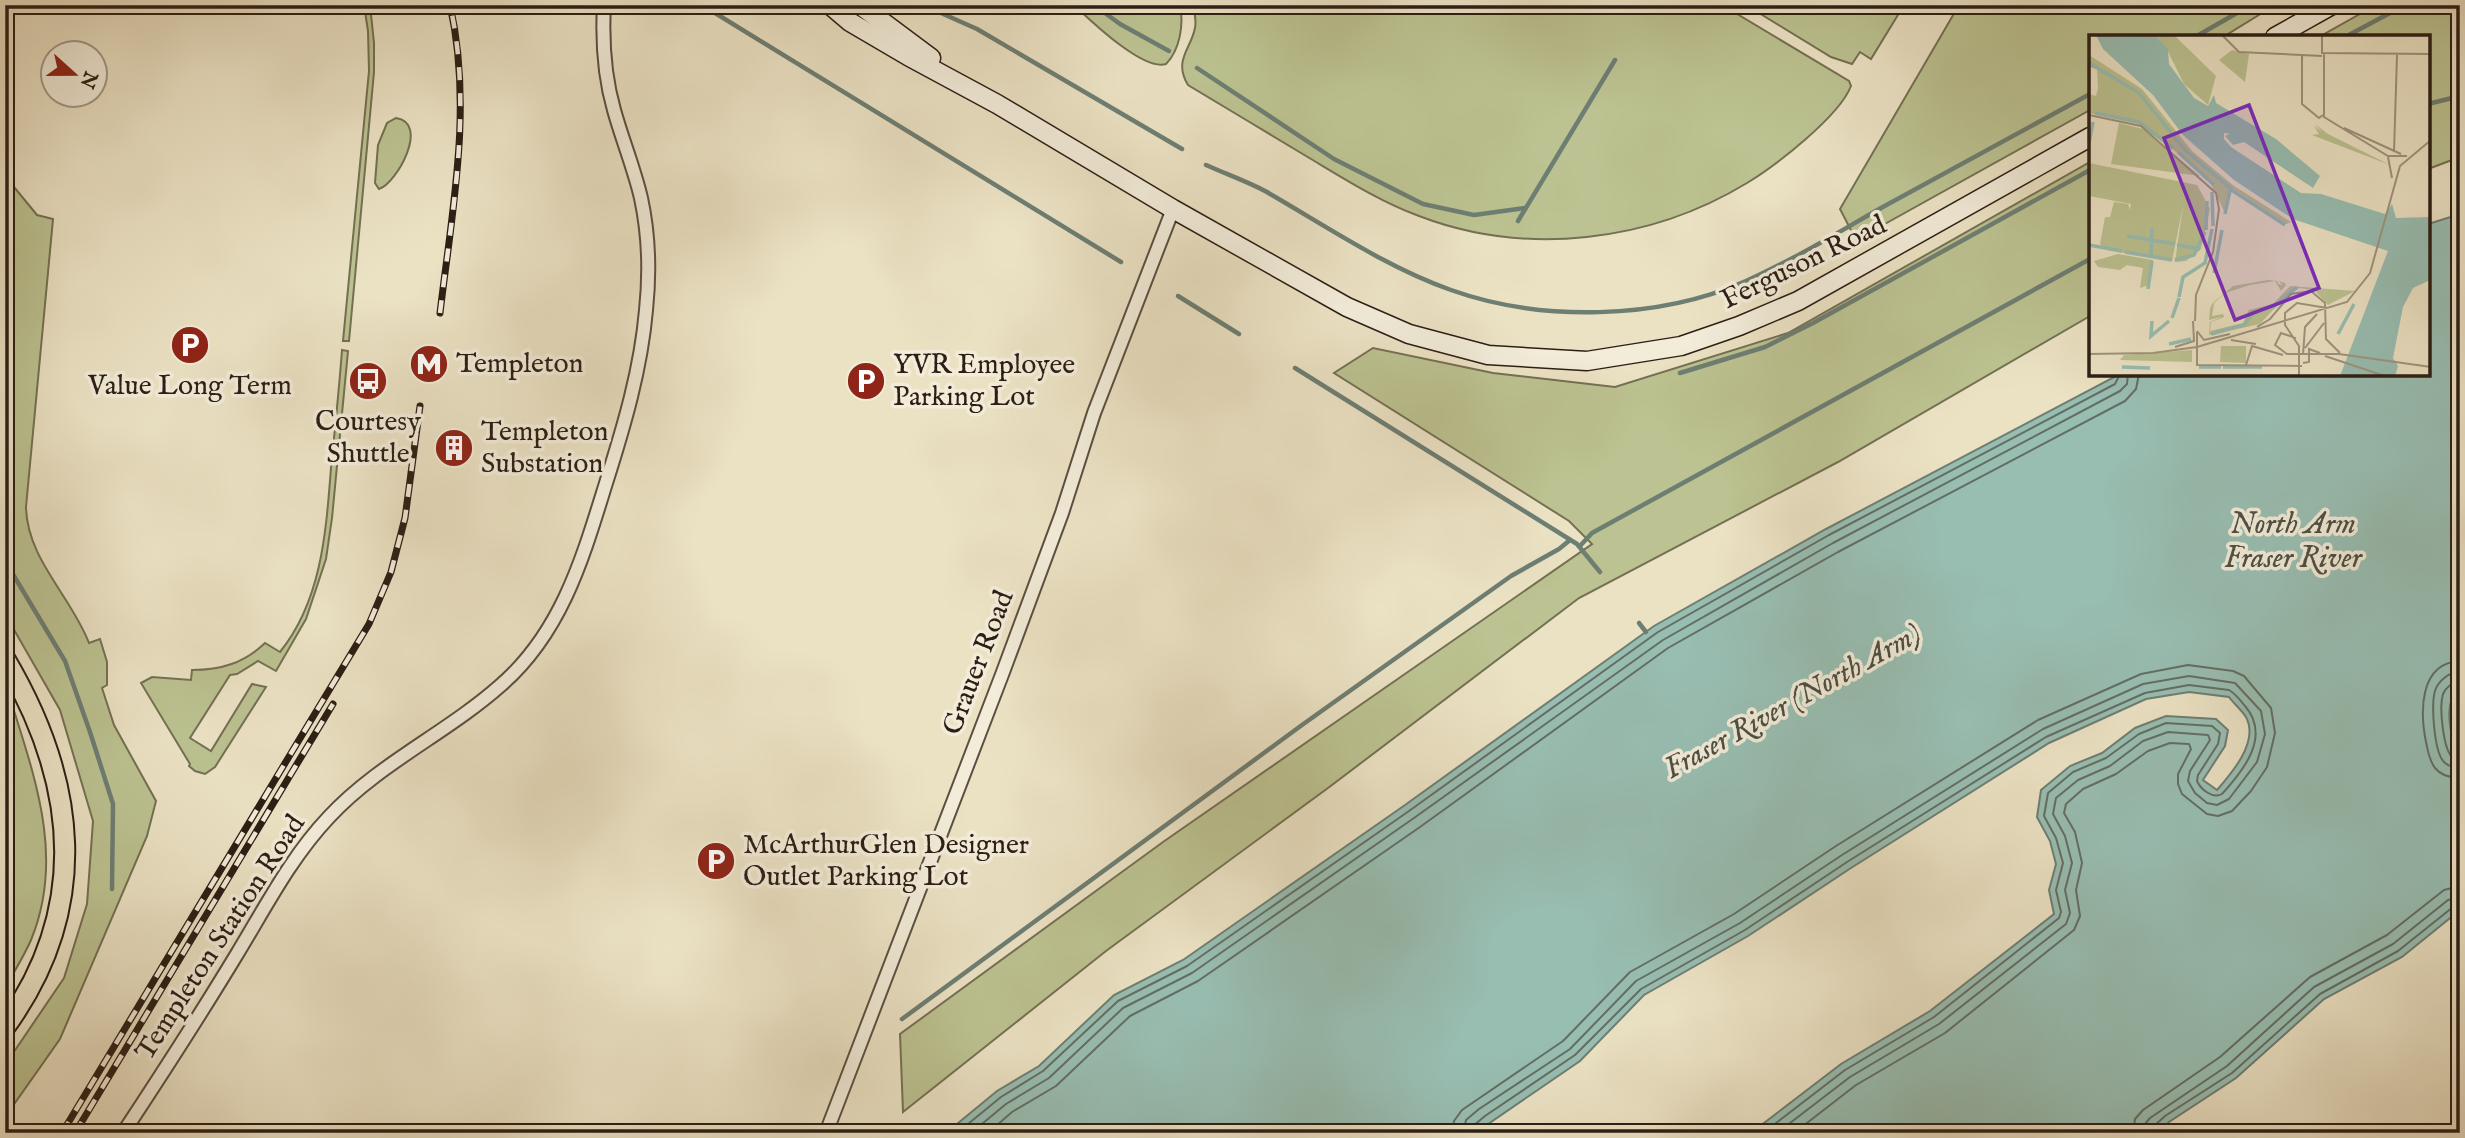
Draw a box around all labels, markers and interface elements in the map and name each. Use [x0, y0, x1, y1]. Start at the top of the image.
inset map [2089, 35, 2430, 376]
north arrow [38, 38, 108, 108]
text: N [74, 66, 103, 92]
street label: Ferguson Road [1716, 208, 1892, 318]
parking icon: Value Long Term [169, 324, 211, 366]
metro station icon: Templeton [408, 343, 450, 385]
place label: Templeton [456, 347, 583, 382]
place label: YVR Employee Parking Lot [893, 348, 1075, 415]
bus stop icon: Courtesy Shuttle [347, 360, 389, 402]
parking icon: YVR Employee Parking Lot [845, 360, 887, 402]
place label: Value Long Term [87, 369, 292, 404]
place label: Courtesy Shuttle [315, 405, 421, 472]
place label: Templeton Substation [481, 415, 608, 482]
building icon: Templeton Substation [433, 427, 475, 469]
water label: North Arm Fraser River [2224, 506, 2364, 578]
street label: Grauer Road [935, 586, 1023, 740]
water label: Fraser River (North Arm) [1658, 615, 1928, 789]
street label: Templeton Station Road [128, 809, 314, 1067]
place label: McArthurGlen Designer Outlet Parking Lot [743, 828, 1029, 895]
parking icon: McArthurGlen Designer Outlet Parking Lot [695, 840, 737, 882]

